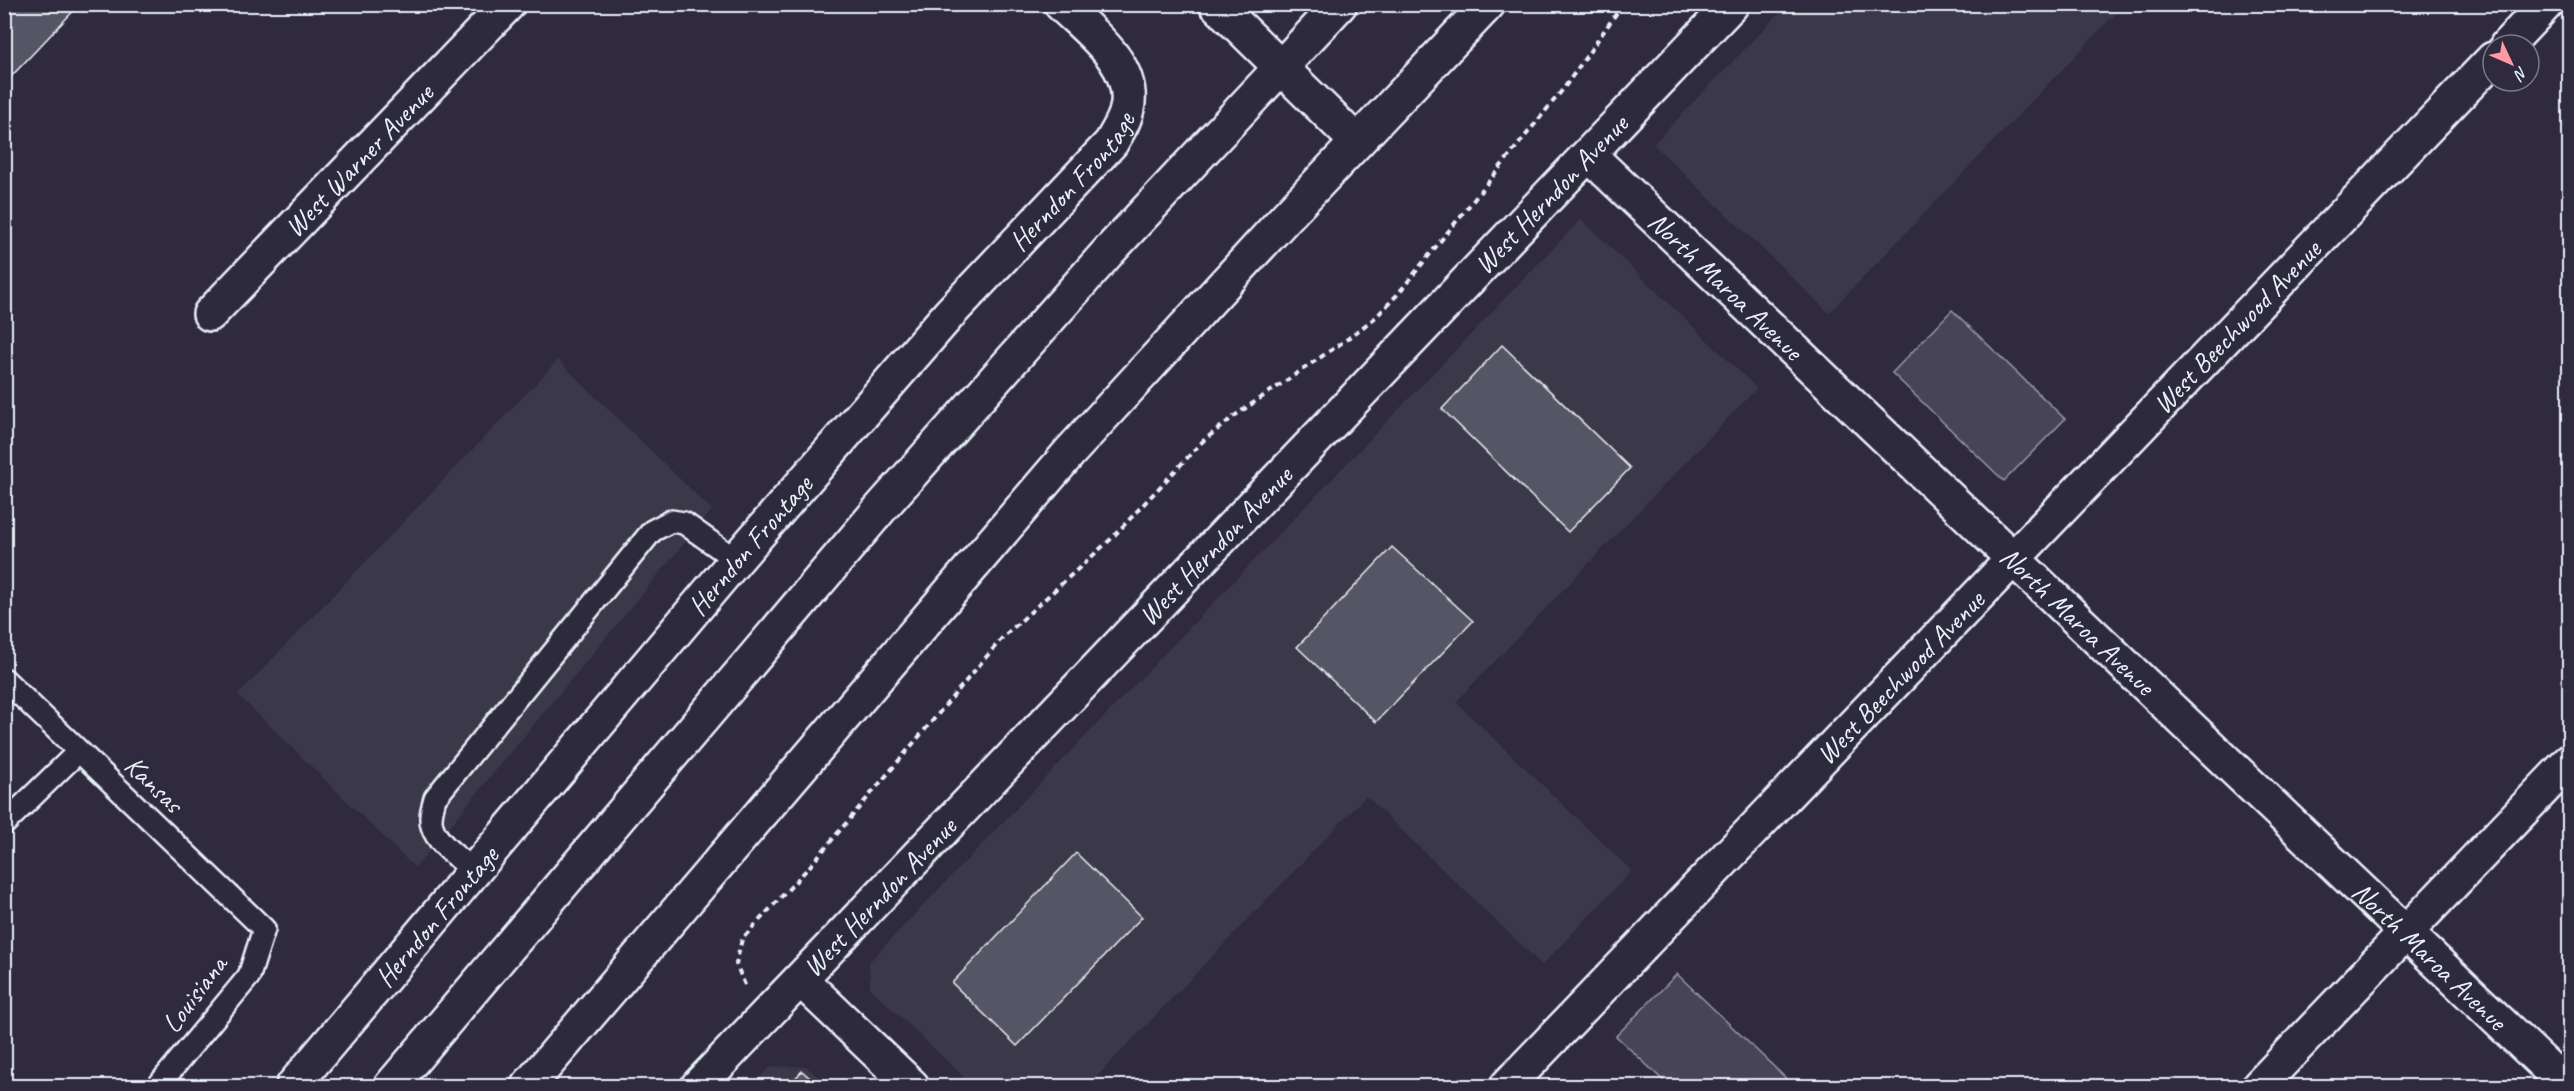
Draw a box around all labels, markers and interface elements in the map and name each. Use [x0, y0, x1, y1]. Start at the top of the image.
north arrow [2481, 33, 2541, 93]
text: N [2508, 62, 2532, 85]
street label: West Warner Avenue [276, 74, 441, 244]
street label: West Herndon Avenue [1466, 105, 1636, 281]
street label: Herndon Frontage [1001, 106, 1143, 258]
street label: North Maroa Avenue [1641, 204, 1812, 368]
street label: West Beechwood Avenue [2145, 231, 2329, 421]
street label: West Herndon Avenue [1130, 457, 1300, 632]
street label: Herndon Frontage [680, 466, 821, 622]
street label: North Maroa Avenue [1993, 539, 2164, 704]
street label: West Beechwood Avenue [1808, 581, 1992, 771]
street label: Kansas [117, 748, 192, 822]
street label: West Herndon Avenue [795, 808, 965, 984]
street label: Herndon Frontage [367, 837, 507, 994]
street label: North Maroa Avenue [2345, 874, 2516, 1039]
street label: Louisiana [154, 947, 236, 1039]

